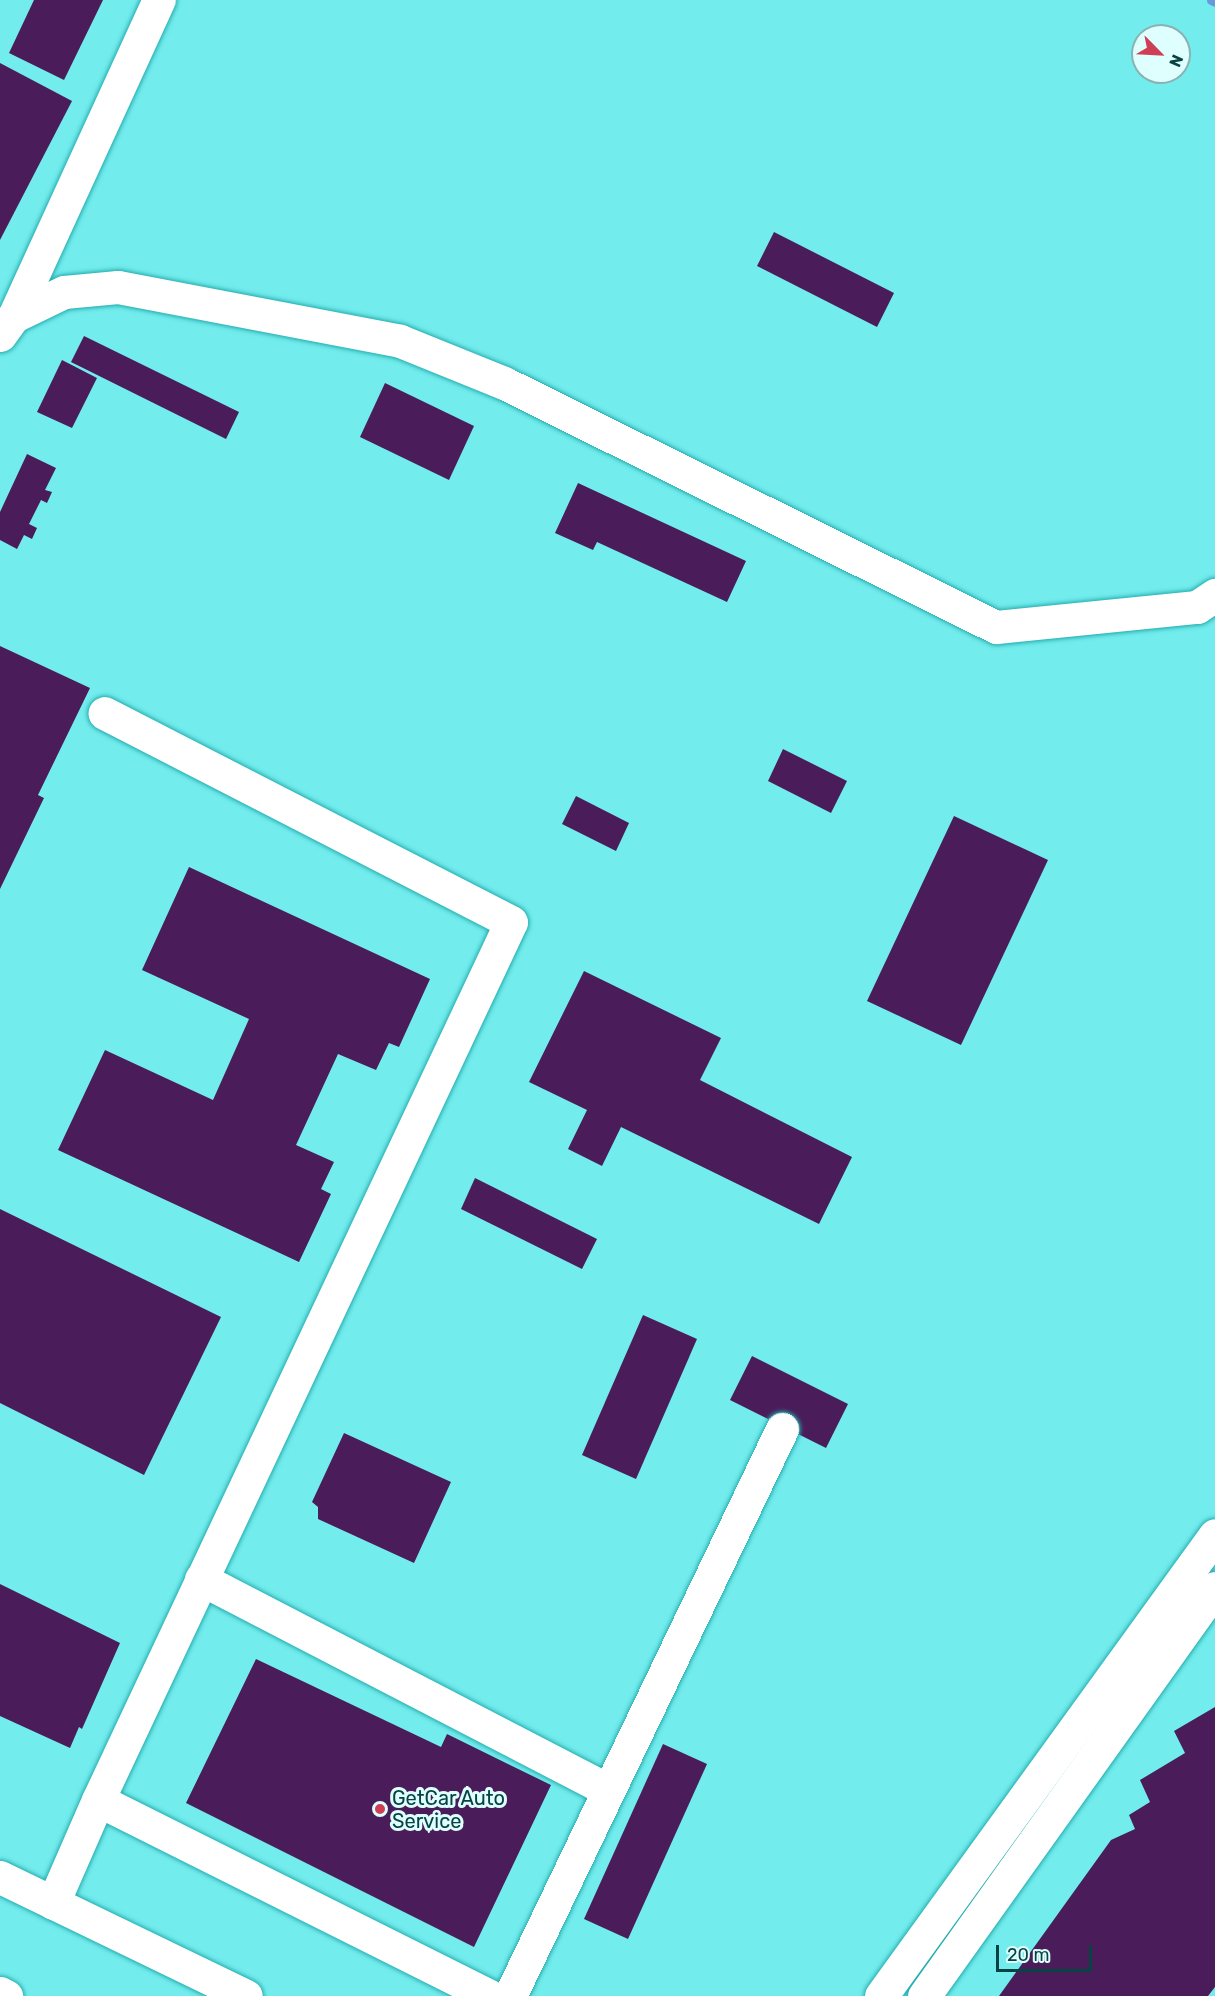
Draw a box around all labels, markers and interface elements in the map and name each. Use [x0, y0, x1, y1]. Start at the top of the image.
north arrow [1131, 24, 1191, 84]
text: N [1165, 52, 1187, 70]
place label: GetCar Auto Service [392, 1786, 506, 1833]
marker: GetCar Auto Service [373, 1802, 387, 1816]
scale bar [999, 1933, 1095, 1971]
text: 20 m [1007, 1944, 1049, 1966]

